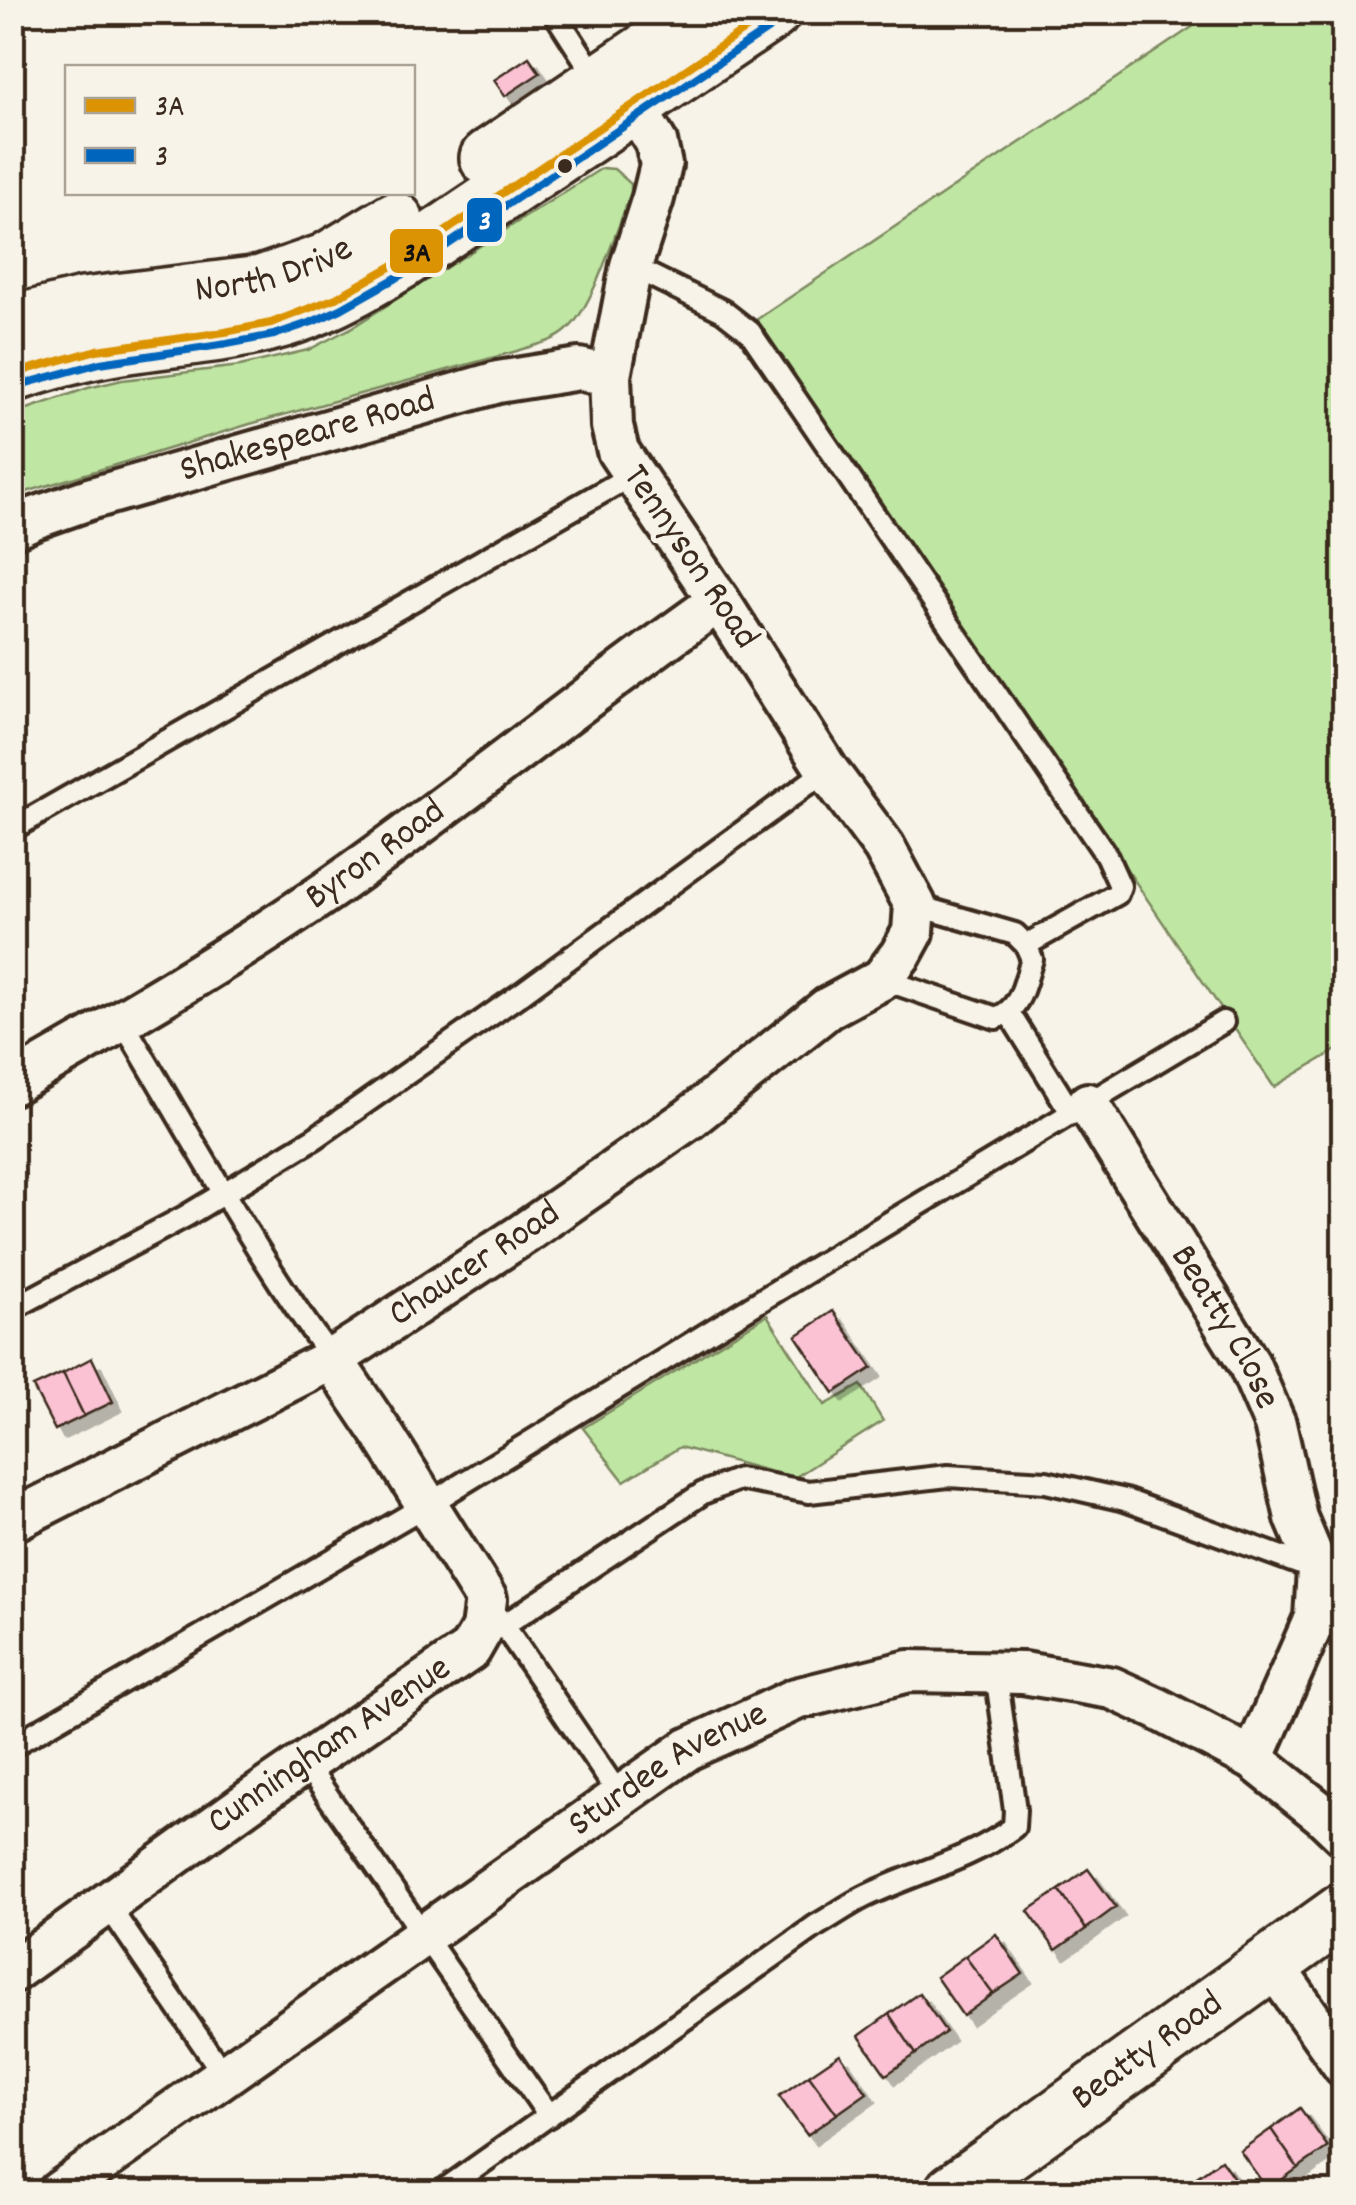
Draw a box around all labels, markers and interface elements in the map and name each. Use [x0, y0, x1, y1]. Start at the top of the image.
legend [65, 65, 415, 195]
text: 3A [155, 88, 185, 131]
text: 3 [155, 138, 168, 181]
unlabelled marker [555, 156, 575, 176]
line badge: 3 [465, 196, 504, 244]
text: 3 [479, 204, 491, 244]
street label: North Drive [192, 223, 364, 319]
line badge: 3A [388, 227, 445, 275]
text: 3A [403, 236, 431, 276]
street label: Shakespeare Road [174, 374, 442, 499]
street label: Tennyson Road [607, 454, 771, 662]
street label: Byron Road [295, 786, 458, 926]
street label: Chaucer Road [378, 1188, 573, 1342]
street label: Beatty Close [1155, 1235, 1293, 1418]
street label: Cunningham Avenue [197, 1643, 463, 1850]
street label: Sturdee Avenue [558, 1688, 777, 1852]
street label: Beatty Road [1060, 1978, 1235, 2126]

